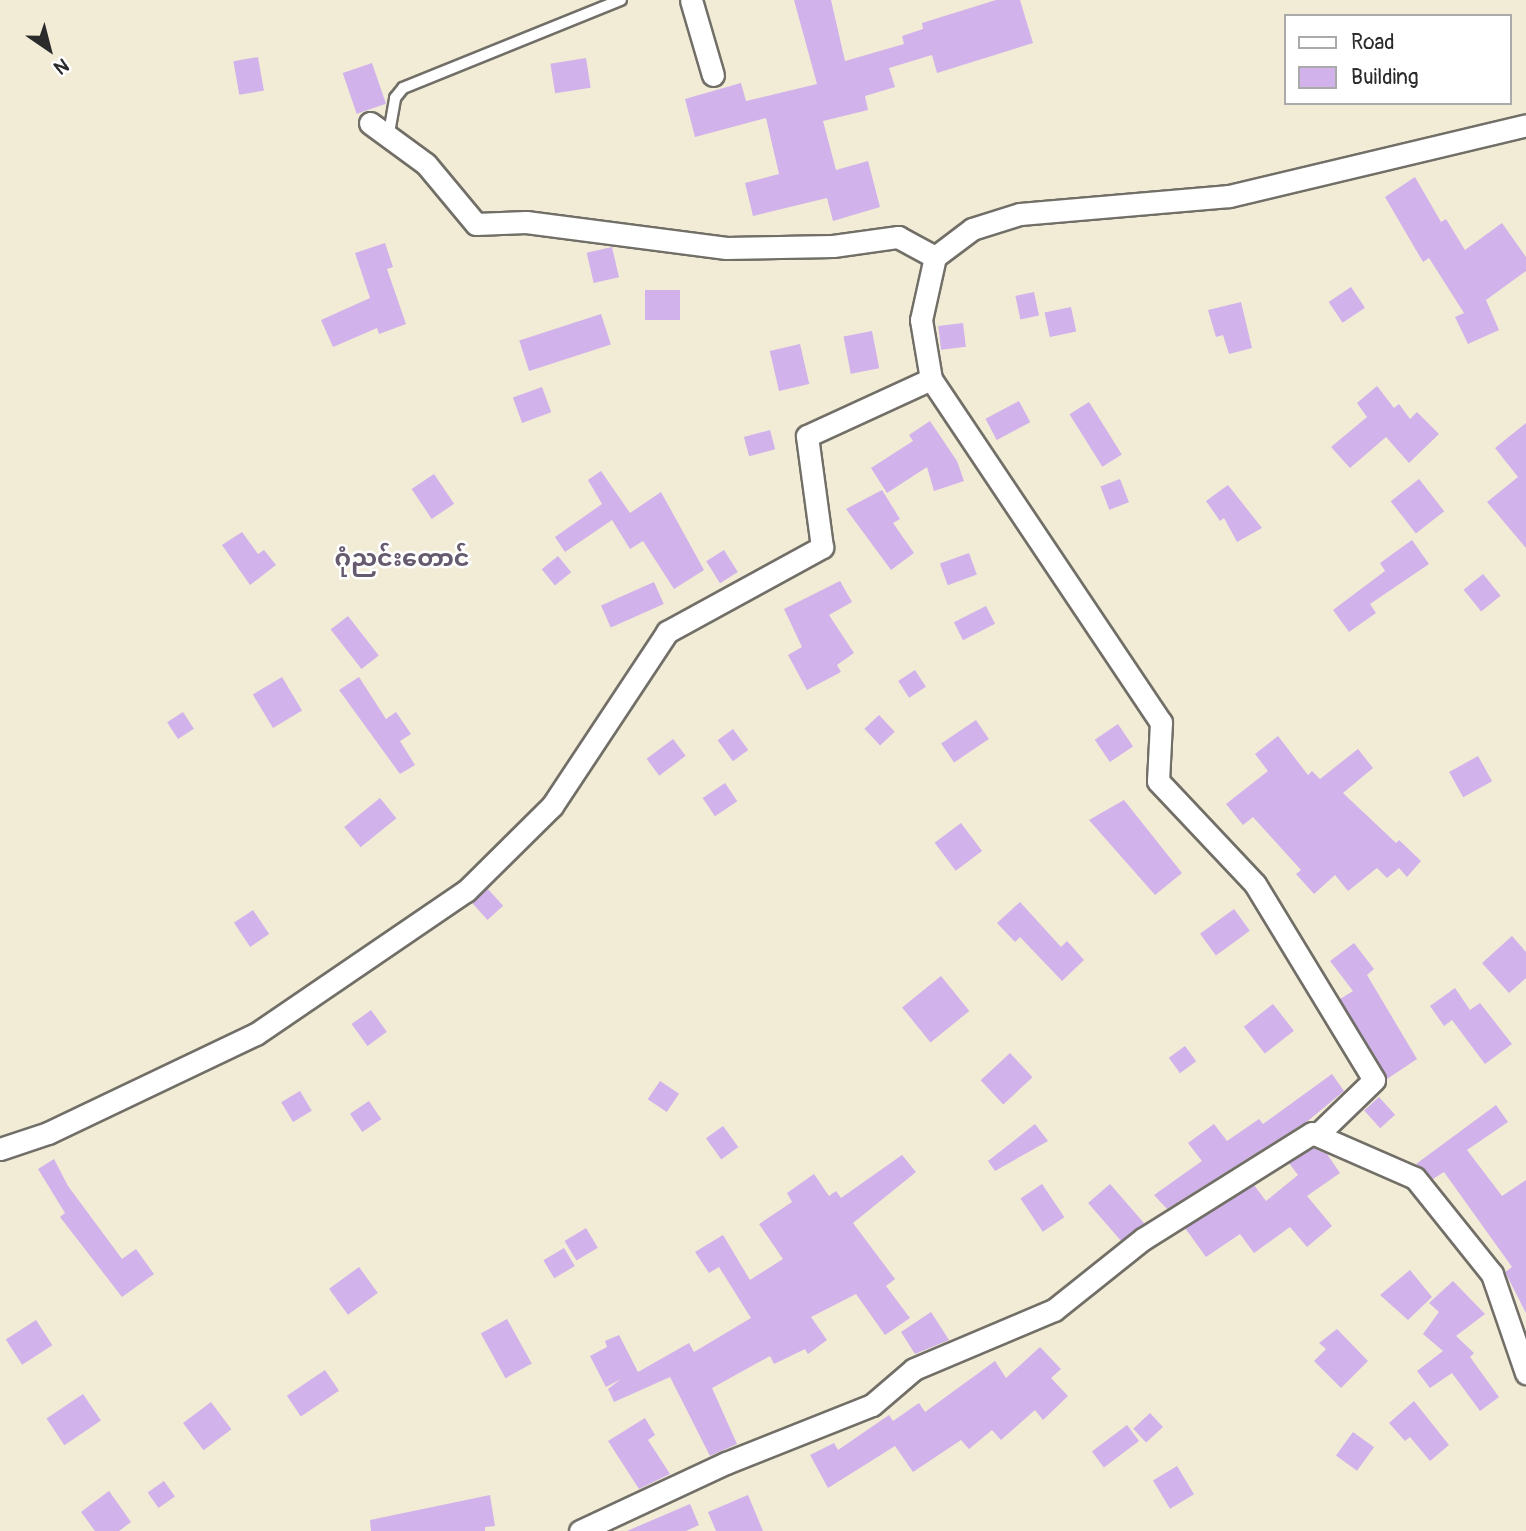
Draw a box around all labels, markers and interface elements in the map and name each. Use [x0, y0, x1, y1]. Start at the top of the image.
north arrow [14, 14, 84, 84]
legend [1284, 14, 1512, 105]
text: Road [1351, 29, 1395, 56]
text: N [49, 53, 73, 80]
text: Building [1351, 64, 1418, 91]
district label: ဂုံညင်းတောင် [334, 545, 470, 573]

